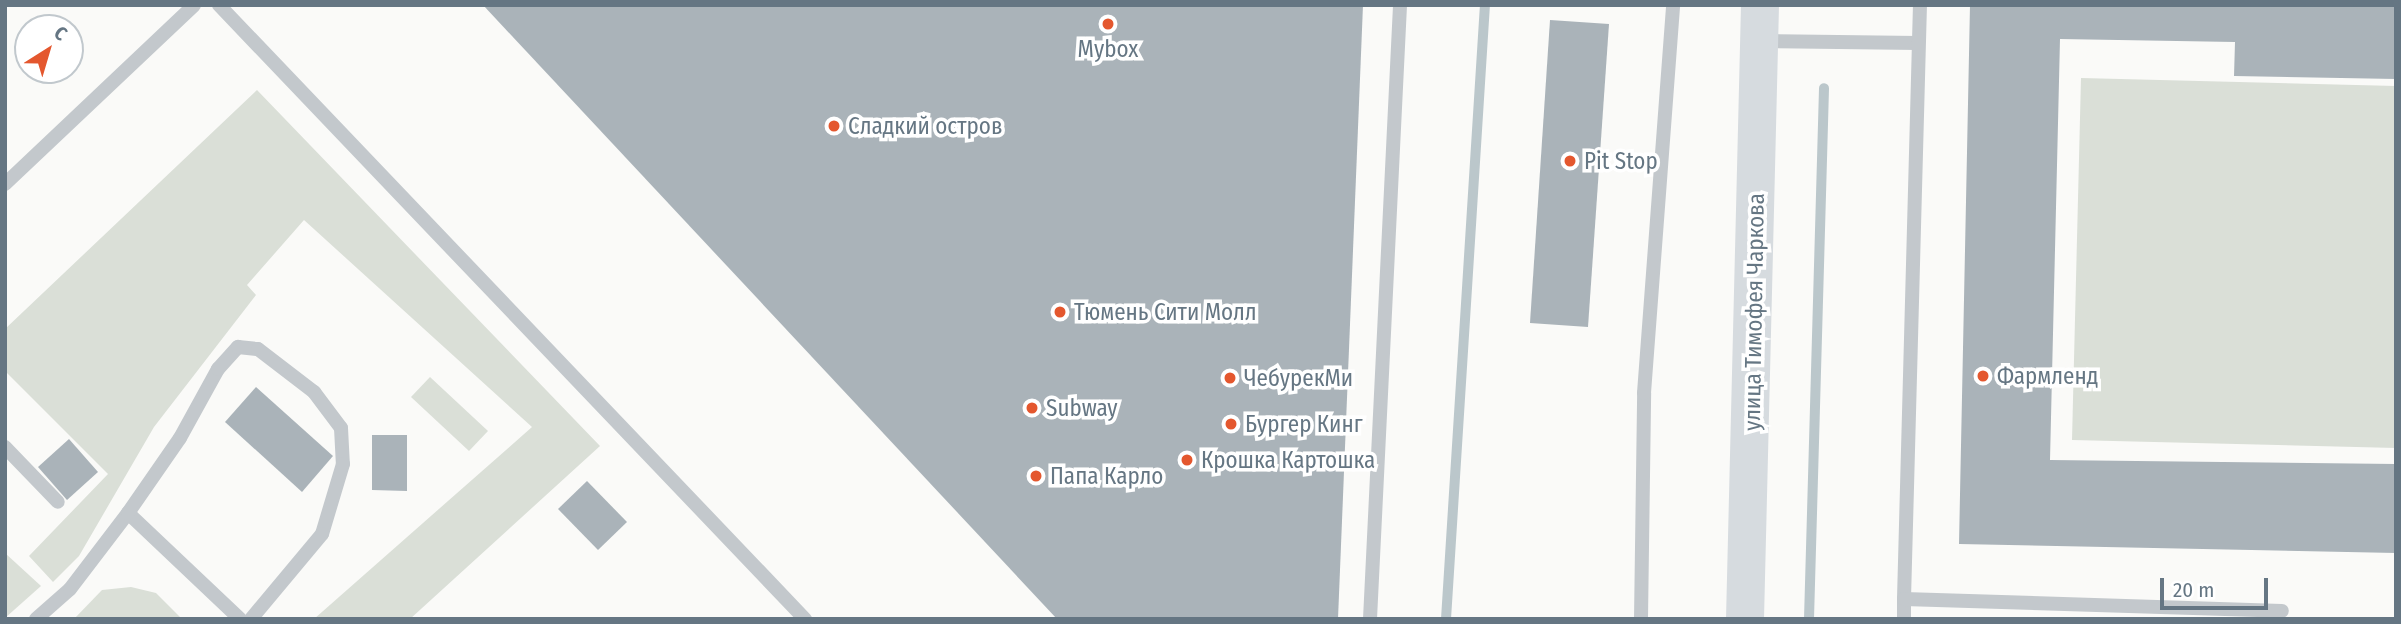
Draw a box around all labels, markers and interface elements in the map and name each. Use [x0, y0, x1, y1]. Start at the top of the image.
north arrow [14, 14, 84, 84]
marker: Mybox [1100, 16, 1116, 32]
text: С [50, 21, 72, 46]
place label: Mybox [1078, 35, 1138, 63]
place label: Сладкий остров [848, 112, 1002, 140]
marker: Сладкий остров [826, 118, 842, 134]
place label: Pit Stop [1584, 147, 1658, 175]
marker: Pit Stop [1562, 153, 1578, 169]
street label: улица Тимофея Чаркова [1738, 193, 1770, 431]
place label: Тюмень Сити Молл [1074, 298, 1257, 326]
marker: Тюмень Сити Молл [1052, 304, 1068, 320]
place label: Фармленд [1997, 362, 2098, 390]
place label: ЧебурекМи [1244, 364, 1353, 392]
marker: Фармленд [1975, 368, 1991, 384]
marker: ЧебурекМи [1222, 370, 1238, 386]
place label: Subway [1046, 394, 1118, 422]
marker: Subway [1024, 400, 1040, 416]
place label: Бургер Кинг [1245, 410, 1363, 438]
marker: Бургер Кинг [1223, 416, 1239, 432]
place label: Крошка Картошка [1201, 446, 1375, 474]
marker: Крошка Картошка [1179, 452, 1195, 468]
place label: Папа Карло [1050, 462, 1163, 490]
marker: Папа Карло [1028, 468, 1044, 484]
scale bar [2163, 564, 2272, 608]
text: 20 m [2173, 577, 2214, 603]

